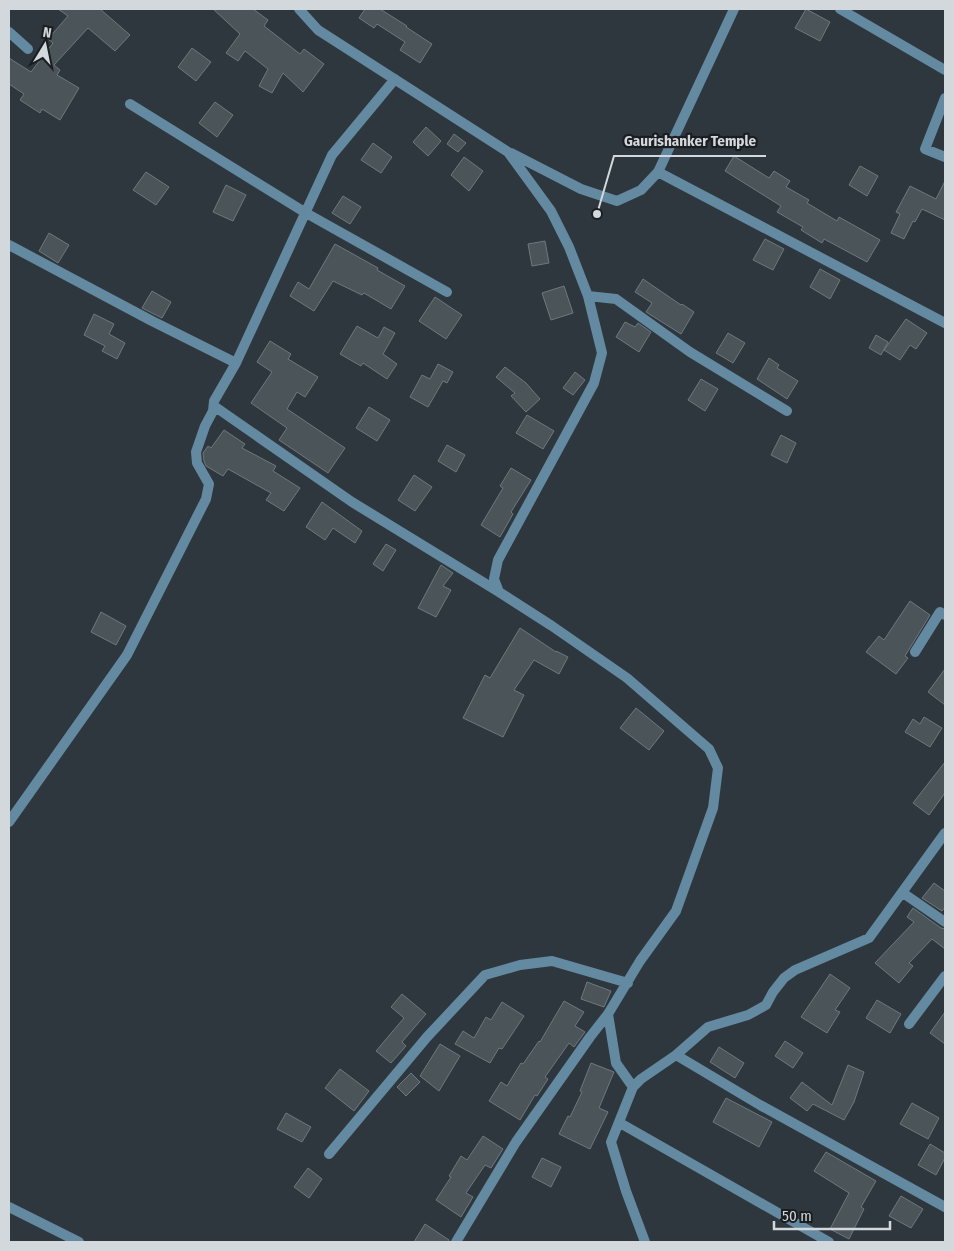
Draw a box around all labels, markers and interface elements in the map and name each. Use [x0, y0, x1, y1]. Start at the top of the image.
north arrow [20, 20, 70, 70]
text: N [42, 24, 53, 42]
callout: Gaurishanker Temple [614, 126, 766, 156]
text: Gaurishanker Temple [624, 132, 756, 150]
scale bar [774, 1198, 890, 1230]
text: 50 m [782, 1207, 812, 1225]

